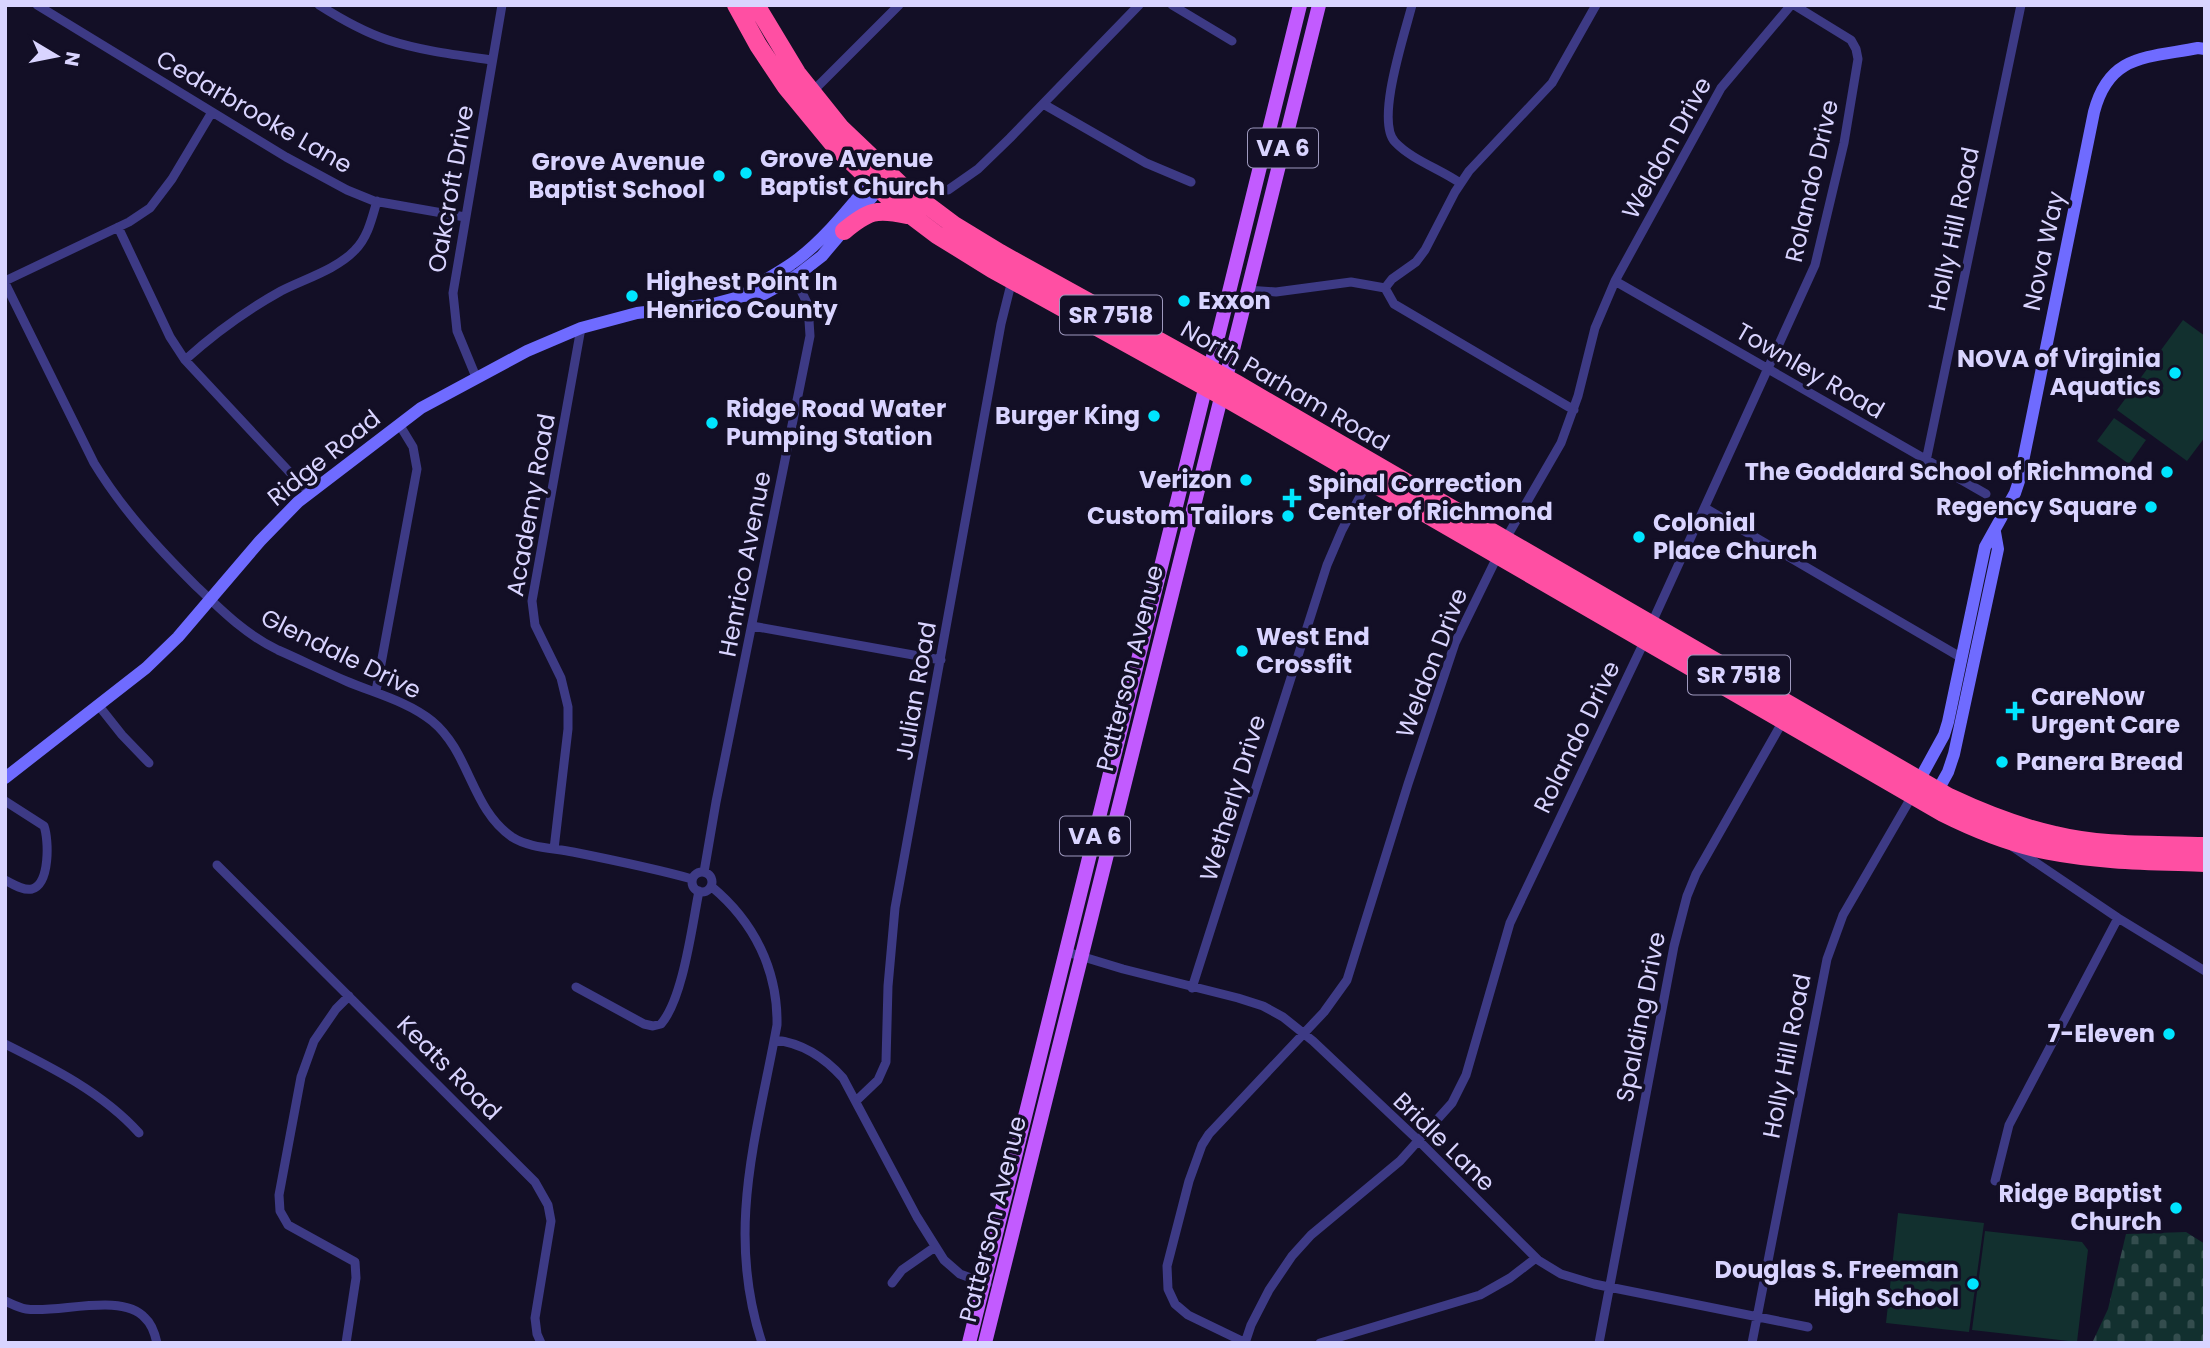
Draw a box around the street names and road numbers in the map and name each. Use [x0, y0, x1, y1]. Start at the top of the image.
street label: Cedarbrooke Lane [150, 42, 358, 181]
street label: Weldon Drive [1614, 71, 1719, 225]
street label: Rolando Drive [1777, 96, 1846, 265]
street label: Oakcroft Drive [420, 103, 481, 275]
road number: VA 6 [1248, 128, 1318, 168]
street label: Holly Hill Road [1920, 144, 1987, 314]
street label: Nova Way [2015, 188, 2072, 314]
road number: SR 7518 [1060, 296, 1162, 334]
street label: North Parham Road [1175, 312, 1396, 459]
street label: Townley Road [1730, 315, 1891, 426]
street label: Ridge Road [260, 402, 387, 513]
street label: Academy Road [498, 411, 563, 599]
street label: Henrico Avenue [710, 468, 779, 659]
street label: Patterson Avenue [1088, 561, 1171, 774]
street label: Weldon Drive [1388, 583, 1475, 742]
street label: Glendale Drive [256, 600, 427, 707]
street label: Julian Road [887, 619, 944, 763]
street label: Rolando Drive [1525, 655, 1628, 818]
road number: SR 7518 [1688, 656, 1790, 694]
street label: Wetherly Drive [1192, 711, 1273, 885]
road number: VA 6 [1060, 816, 1130, 856]
street label: Spalding Drive [1608, 929, 1673, 1105]
street label: Holly Hill Road [1754, 971, 1819, 1141]
street label: Keats Road [390, 1008, 509, 1127]
street label: Bridle Lane [1386, 1085, 1503, 1199]
street label: Patterson Avenue [951, 1112, 1034, 1325]

